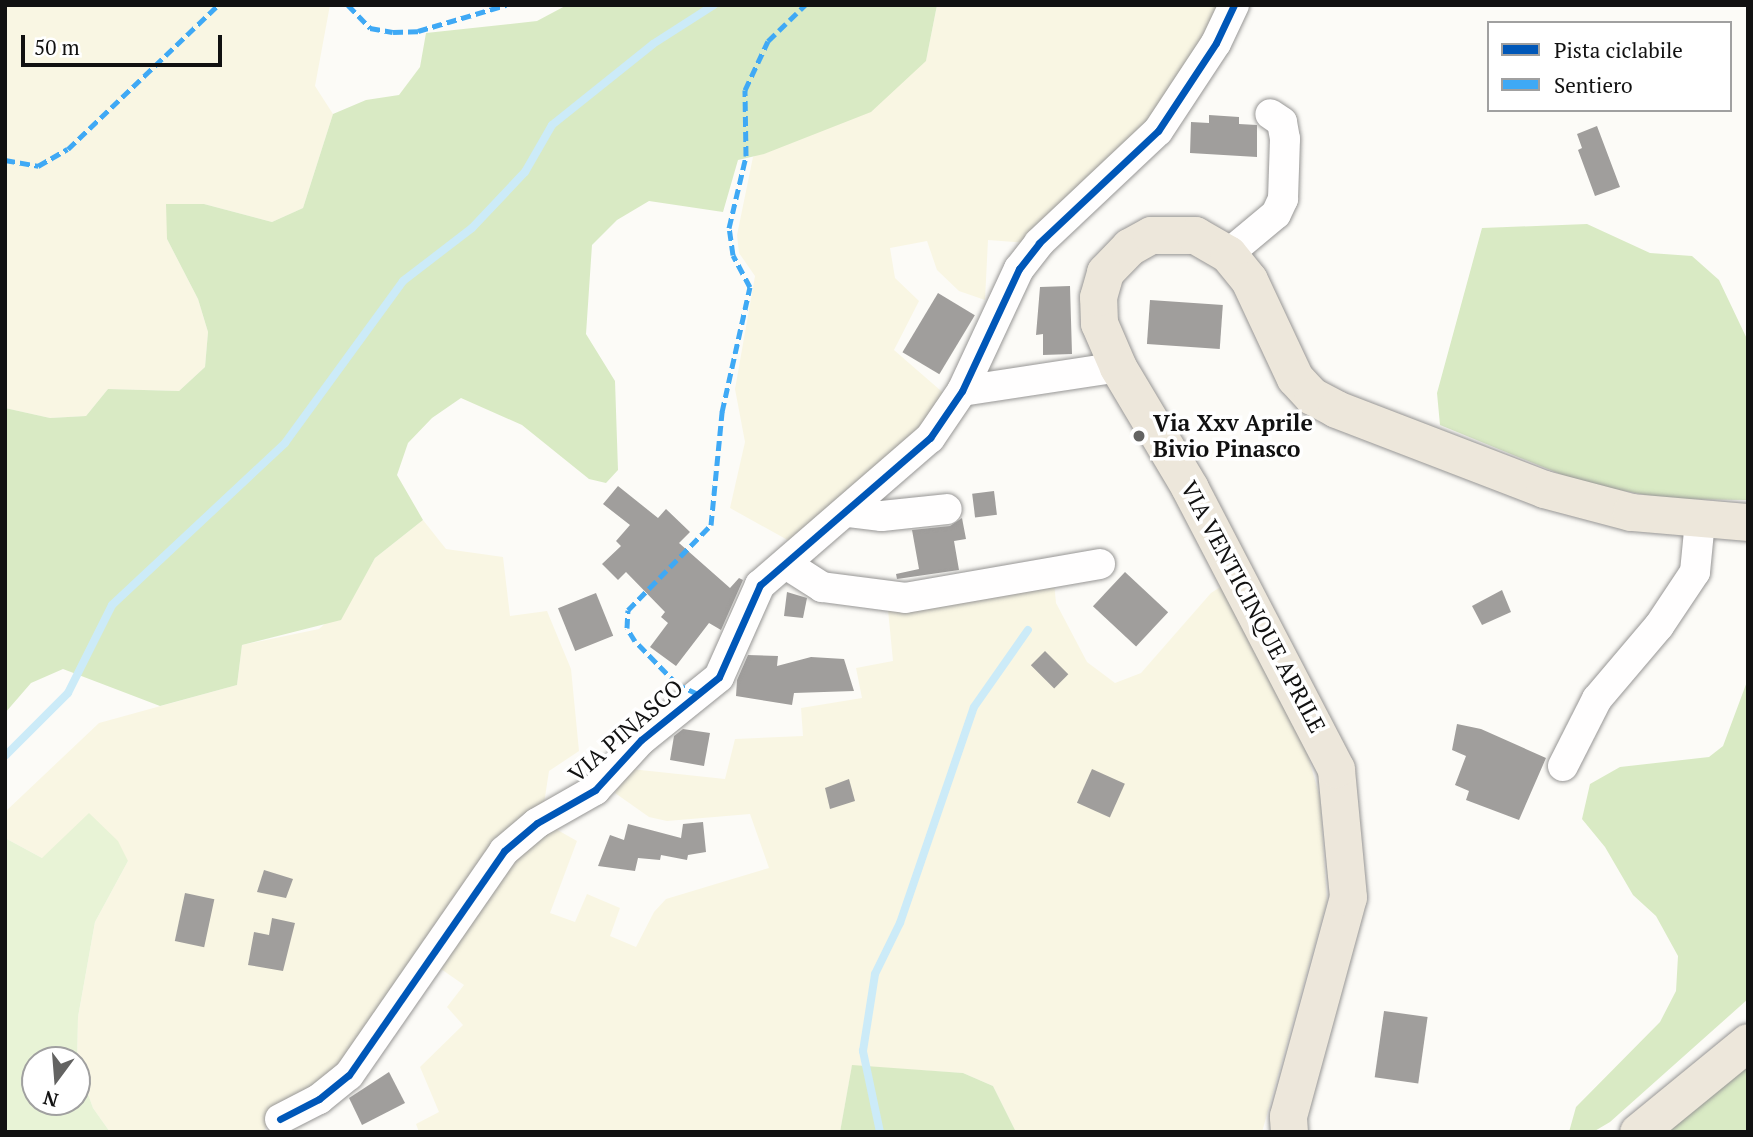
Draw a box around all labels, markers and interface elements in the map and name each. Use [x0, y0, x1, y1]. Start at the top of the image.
scale bar [24, 21, 226, 65]
legend [1487, 21, 1732, 112]
text: 50 m [34, 33, 80, 61]
text: Pista ciclabile [1554, 36, 1683, 64]
text: Sentiero [1554, 71, 1633, 99]
place label: Via Xxv Aprile Bivio Pinasco [1153, 409, 1313, 463]
marker: Via Xxv Aprile Bivio Pinasco [1131, 428, 1147, 444]
street label: VIA VENTICINQUE APRILE [1174, 476, 1332, 738]
street label: VIA PINASCO [563, 674, 689, 788]
north arrow [21, 1046, 91, 1116]
text: N [40, 1086, 61, 1114]

